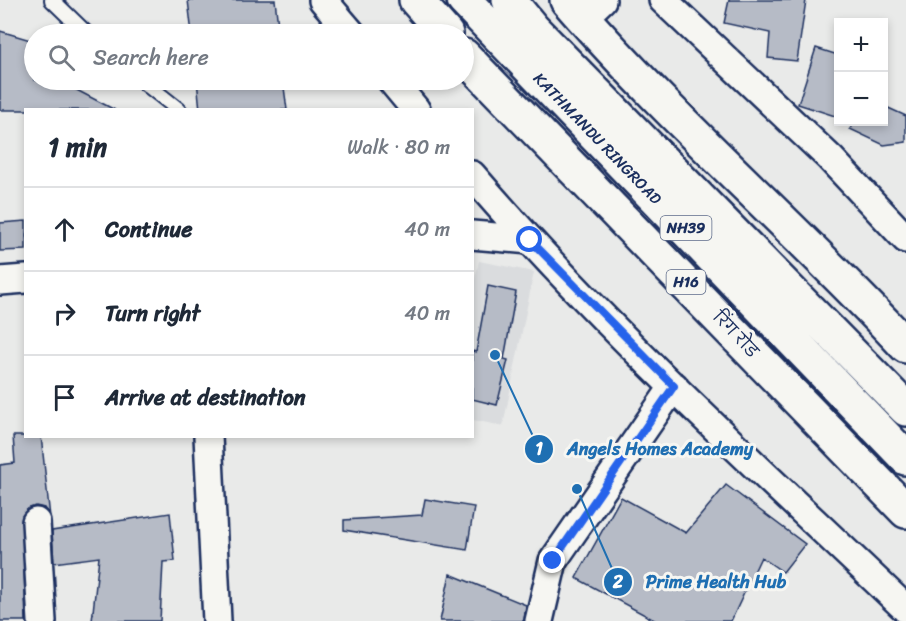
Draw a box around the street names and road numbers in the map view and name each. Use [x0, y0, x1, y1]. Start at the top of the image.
street label: KATHMANDU RINGROAD [526, 65, 669, 212]
road number: NH39 [660, 216, 712, 240]
road number: H16 [666, 270, 706, 294]
street label: रिंग रोड [705, 303, 767, 366]

